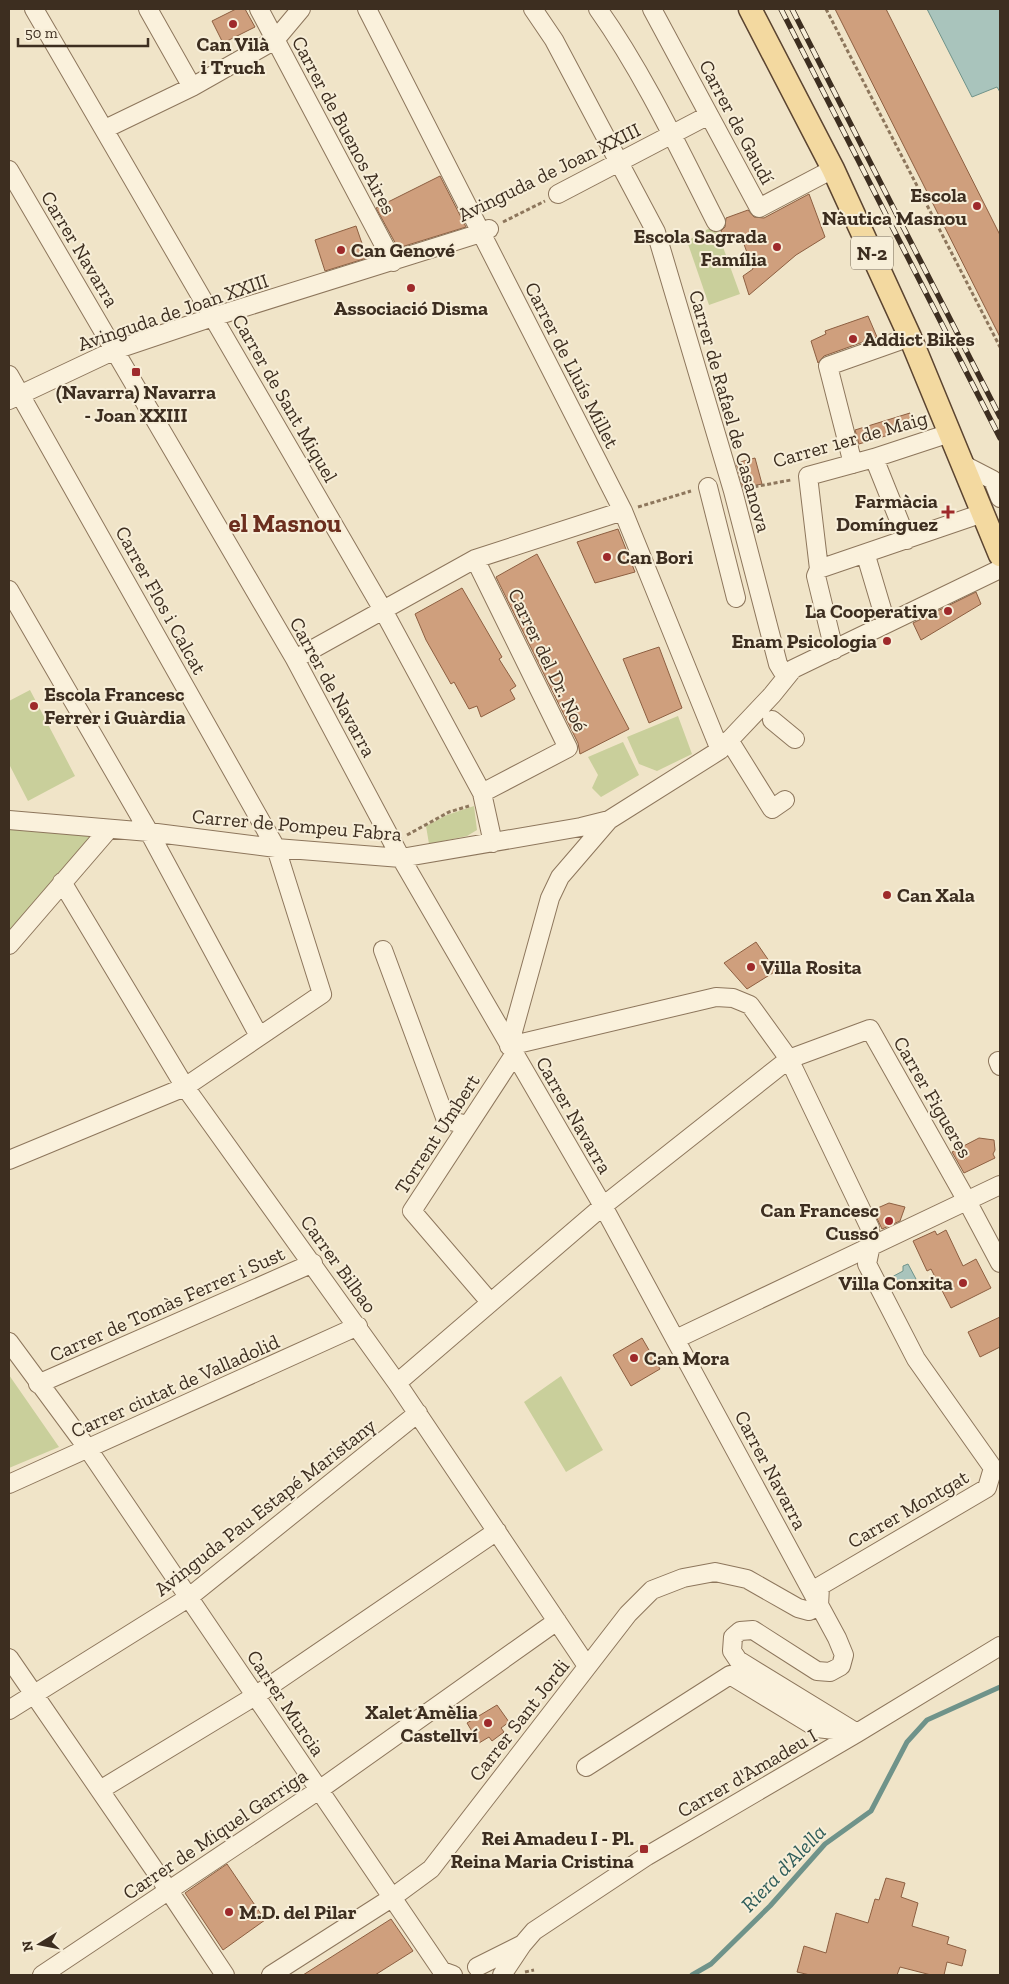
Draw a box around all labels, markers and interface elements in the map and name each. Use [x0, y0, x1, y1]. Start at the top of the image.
scale bar [18, 15, 148, 47]
marker: Can Vilà i Truch [227, 18, 239, 30]
text: 50 m [25, 24, 58, 42]
place label: Can Vilà i Truch [197, 32, 269, 79]
street label: Carrer de Buenos Aires [287, 32, 401, 218]
street label: Carrer de Gaudí [694, 56, 780, 189]
street label: Avinguda de Joan XXIII [454, 117, 644, 227]
place label: Escola Nàutica Masnou [822, 183, 967, 230]
street label: Carrer Navarra [36, 187, 124, 312]
marker: Escola Nàutica Masnou [971, 200, 983, 212]
place label: Escola Sagrada Família [633, 224, 767, 271]
road number: N-2 [851, 237, 893, 270]
place label: Can Genové [351, 238, 455, 262]
marker: Escola Sagrada Família [771, 241, 783, 253]
marker: Can Genové [335, 244, 347, 256]
street label: Avinguda de Joan XXIII [75, 268, 271, 356]
street label: Carrer de Lluís Millet [520, 278, 625, 453]
marker: Associació Disma [405, 282, 417, 294]
street label: Carrer de Rafael de Casanova [684, 287, 776, 535]
place label: Associació Disma [334, 296, 488, 320]
street label: Carrer de Sant Miquel [227, 310, 343, 486]
place label: Addict Bikes [863, 327, 975, 351]
marker: Addict Bikes [847, 333, 859, 345]
marker: (Navarra) Navarra - Joan XXIII [130, 366, 142, 378]
place label: (Navarra) Navarra - Joan XXIII [56, 380, 216, 427]
street label: Carrer 1er de Maig [770, 405, 930, 473]
place label: Farmàcia Domínguez [836, 489, 938, 536]
marker: Farmàcia Domínguez [942, 506, 954, 518]
district label: el Masnou [229, 508, 342, 538]
street label: Carrer Flos i Calcat [110, 522, 212, 679]
place label: Can Bori [617, 545, 693, 569]
marker: Can Bori [601, 551, 613, 563]
street label: Carrer del Dr. Noé [503, 585, 593, 735]
place label: La Cooperativa [805, 599, 938, 623]
marker: La Cooperativa [942, 605, 954, 617]
street label: Carrer de Navarra [285, 613, 382, 761]
place label: Enam Psicologia [731, 629, 877, 653]
marker: Enam Psicologia [881, 635, 893, 647]
place label: Escola Francesc Ferrer i Guàrdia [44, 682, 186, 729]
marker: Escola Francesc Ferrer i Guàrdia [28, 700, 40, 712]
street label: Carrer de Pompeu Fabra [191, 804, 403, 846]
place label: Can Xala [897, 883, 975, 907]
marker: Can Xala [881, 889, 893, 901]
place label: Villa Rosita [761, 955, 862, 979]
marker: Villa Rosita [745, 961, 757, 973]
street label: Carrer Figueres [889, 1032, 977, 1162]
street label: Carrer Navarra [531, 1052, 617, 1178]
street label: Torrent Umbert [389, 1069, 485, 1198]
place label: Can Francesc Cussó [761, 1198, 880, 1245]
street label: Carrer Bilbao [295, 1210, 383, 1318]
marker: Can Francesc Cussó [883, 1215, 895, 1227]
street label: Carrer de Tomàs Ferrer i Sust [46, 1241, 289, 1367]
place label: Villa Conxita [839, 1271, 953, 1295]
marker: Villa Conxita [957, 1277, 969, 1289]
street label: Carrer ciutat de Valladolid [67, 1329, 283, 1443]
place label: Can Mora [644, 1346, 730, 1370]
marker: Can Mora [628, 1352, 640, 1364]
street label: Carrer Navarra [730, 1406, 813, 1534]
street label: Avinguda Pau Estapé Maristany [150, 1413, 381, 1601]
street label: Carrer Montgat [843, 1464, 973, 1553]
street label: Carrer Murcia [242, 1645, 330, 1761]
street label: Carrer Sant Jordi [464, 1654, 574, 1786]
place label: Xalet Amèlia Castellví [365, 1700, 478, 1747]
marker: Xalet Amèlia Castellví [482, 1717, 494, 1729]
street label: Carrer d'Amadeu I [673, 1723, 821, 1823]
street label: Carrer de Miquel Garriga [118, 1763, 312, 1905]
water label: Riera d'Alella [735, 1819, 831, 1917]
place label: Rei Amadeu I - Pl. Reina Maria Cristina [451, 1826, 634, 1873]
marker: Rei Amadeu I - Pl. Reina Maria Cristina [638, 1843, 650, 1855]
place label: M.D. del Pilar [239, 1900, 357, 1924]
marker: M.D. del Pilar [223, 1906, 235, 1918]
north arrow [15, 1919, 65, 1969]
text: N [18, 1939, 37, 1953]

